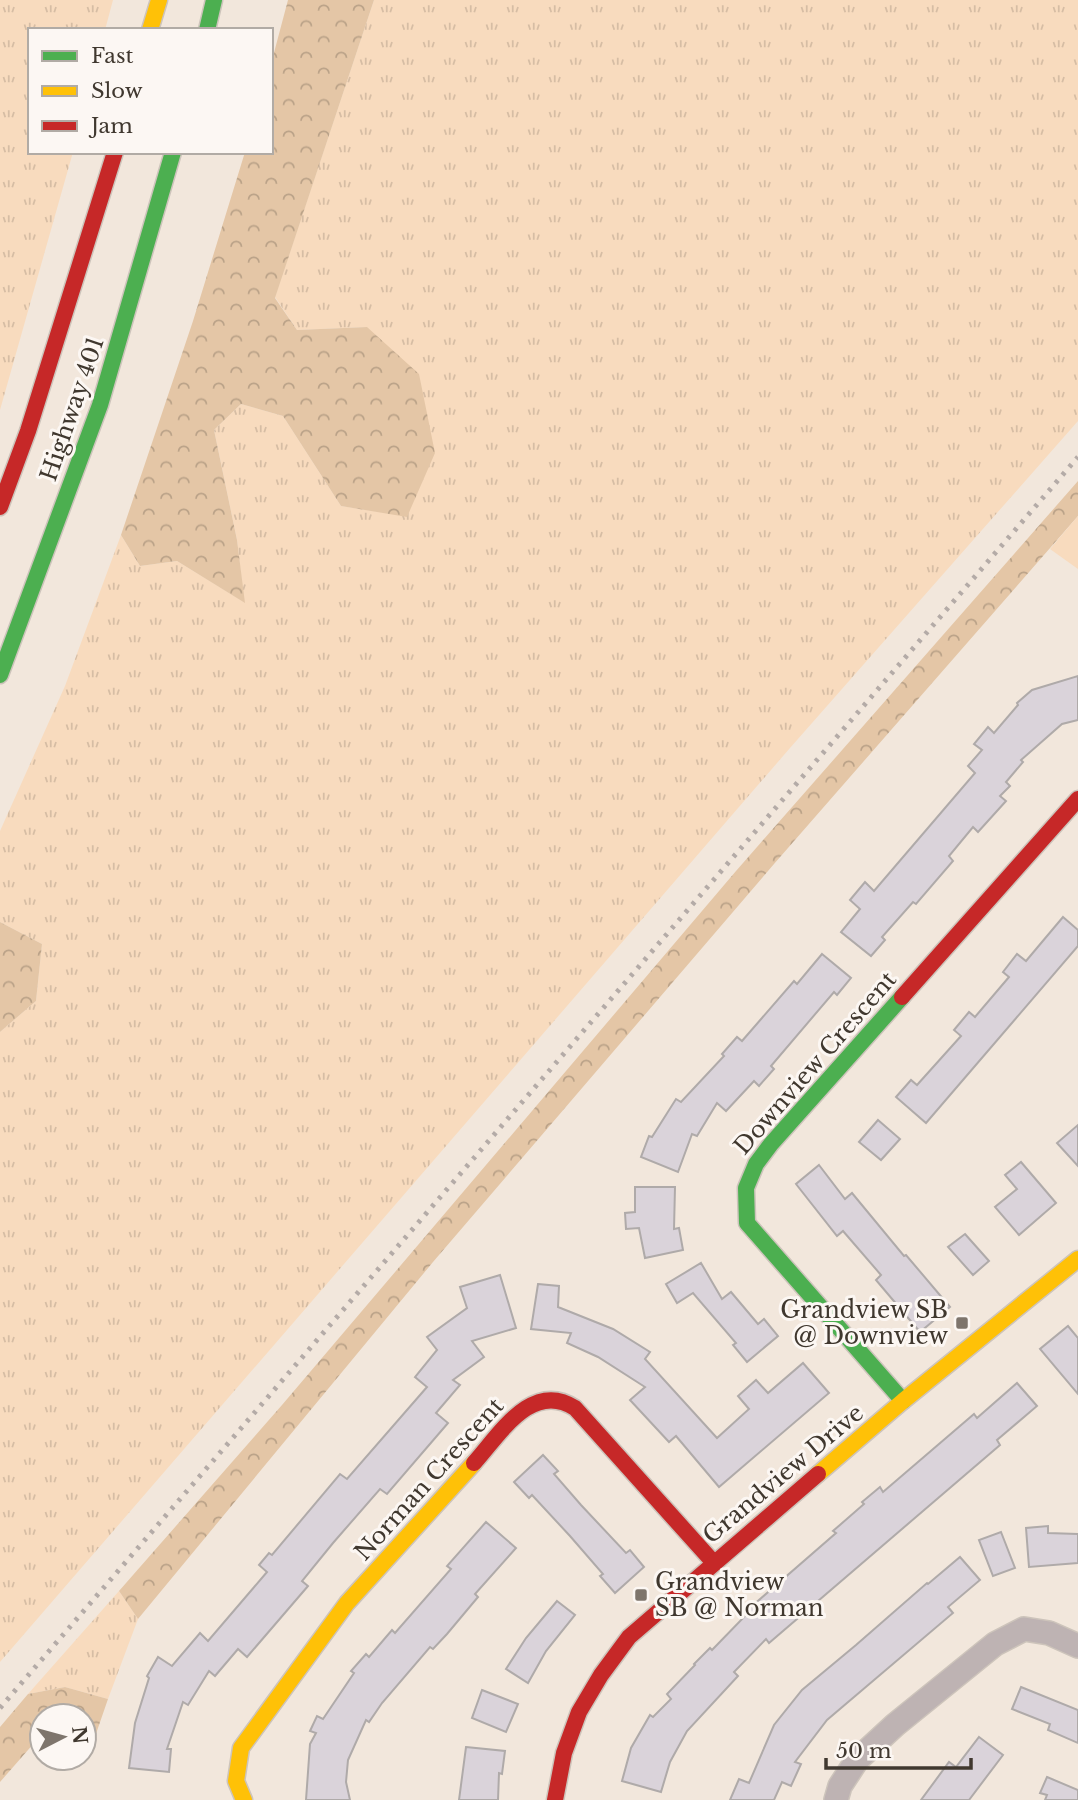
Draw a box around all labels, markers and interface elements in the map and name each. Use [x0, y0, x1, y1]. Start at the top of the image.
legend [28, 28, 273, 154]
text: Fast [91, 43, 133, 69]
text: Slow [91, 78, 143, 104]
text: Jam [88, 113, 133, 139]
street label: Highway 401 [34, 333, 110, 485]
street label: Downview Crescent [728, 966, 902, 1160]
place label: Grandview SB @ Downview [780, 1296, 948, 1350]
marker: Grandview SB @ Downview [954, 1315, 970, 1331]
street label: Norman Crescent [349, 1392, 509, 1566]
street label: Grandview Drive [697, 1399, 869, 1549]
place label: Grandview SB @ Norman [655, 1568, 824, 1622]
marker: Grandview SB @ Norman [633, 1587, 649, 1603]
north arrow [28, 1702, 98, 1772]
text: N [67, 1725, 92, 1745]
scale bar [826, 1727, 971, 1771]
text: 50 m [836, 1738, 892, 1764]

